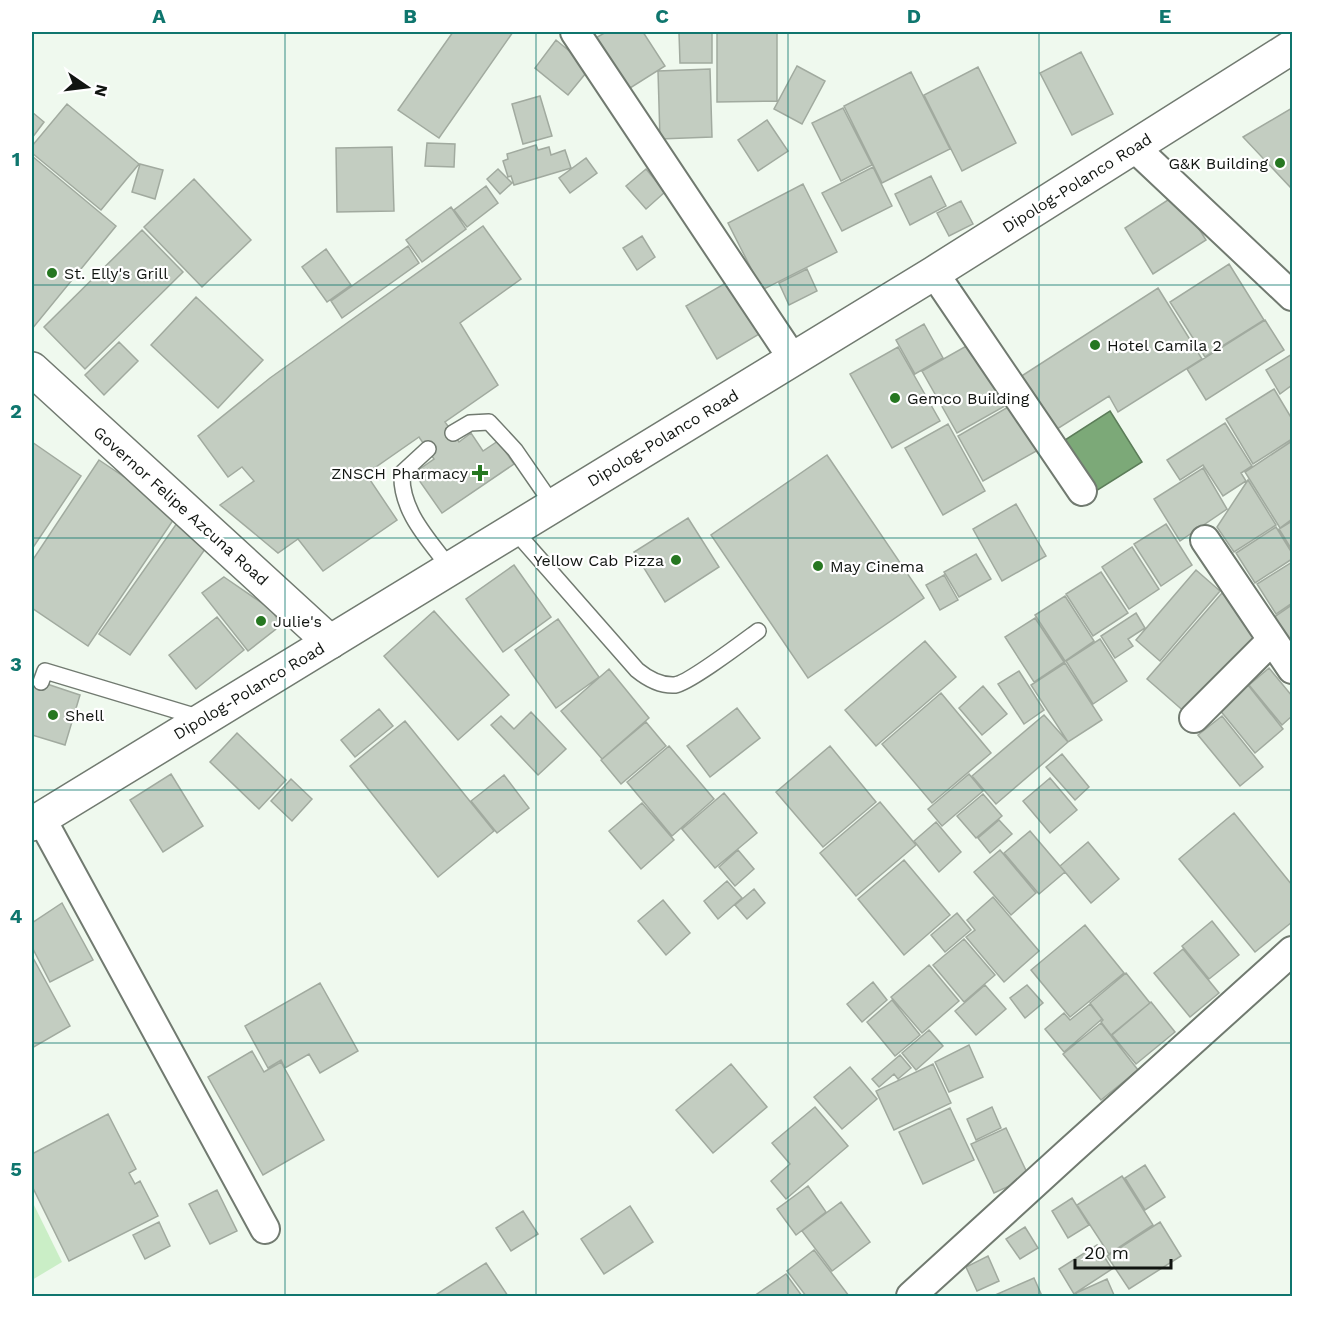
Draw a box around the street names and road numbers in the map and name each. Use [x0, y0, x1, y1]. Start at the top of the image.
street label: Dipolog-Polanco Road [999, 129, 1155, 237]
street label: Dipolog-Polanco Road [584, 385, 742, 491]
street label: Governor Felipe Azcuna Road [90, 422, 272, 590]
street label: Dipolog-Polanco Road [170, 638, 328, 744]

